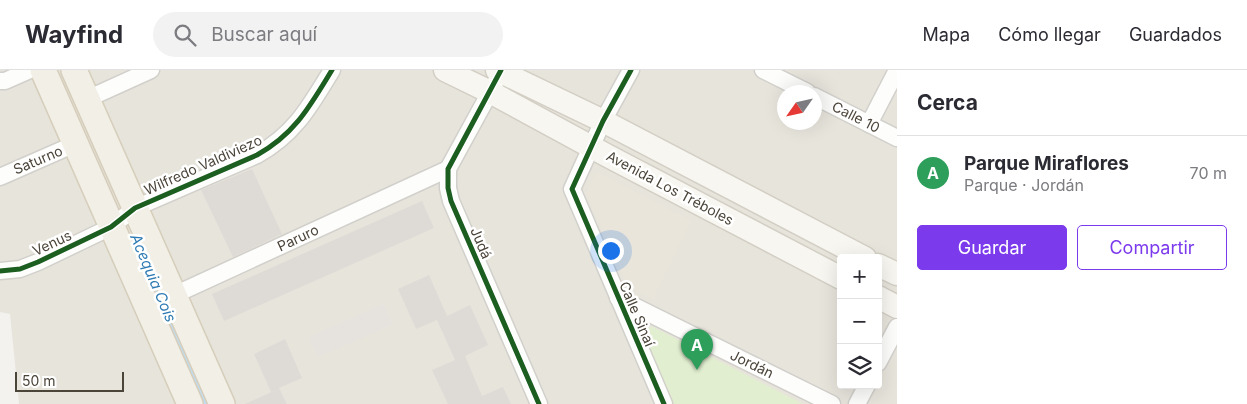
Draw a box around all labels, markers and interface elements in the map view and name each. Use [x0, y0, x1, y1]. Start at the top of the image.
search box [153, 12, 503, 57]
text: Wayfind [25, 20, 123, 49]
icon: search [171, 21, 199, 49]
text: Buscar aquí [211, 23, 317, 46]
text: Mapa [923, 24, 970, 45]
text: Cómo llegar [998, 24, 1101, 45]
text: Guardados [1129, 24, 1222, 45]
north arrow [777, 85, 822, 130]
text: Cerca [917, 90, 978, 115]
street label: Calle 10 [829, 97, 883, 136]
street label: Wilfredo Valdiviezo [141, 131, 264, 198]
street label: Saturno [11, 142, 65, 177]
street label: Avenida Los Tréboles [604, 147, 737, 228]
text: Parque Miraflores [964, 152, 1129, 175]
text: A [927, 163, 939, 183]
text: 70 m [1190, 163, 1227, 183]
text: Parque · Jordán [964, 175, 1084, 195]
street label: Paruro [274, 221, 321, 255]
street label: Judá [467, 224, 496, 261]
button: Guardar [917, 225, 1067, 270]
button: Compartir [1077, 225, 1227, 270]
street label: Venus [30, 226, 74, 259]
water label: Acequia Cois [126, 230, 181, 325]
your location [598, 238, 624, 264]
map controls [837, 254, 882, 389]
button: + [837, 254, 882, 299]
street label: Calle Sinaí [616, 279, 659, 349]
button: − [837, 299, 882, 344]
pin: A [681, 329, 713, 370]
button: layers [837, 344, 882, 389]
street label: Jordán [728, 346, 777, 381]
scale bar [15, 369, 124, 392]
text: 50 m [22, 372, 56, 389]

